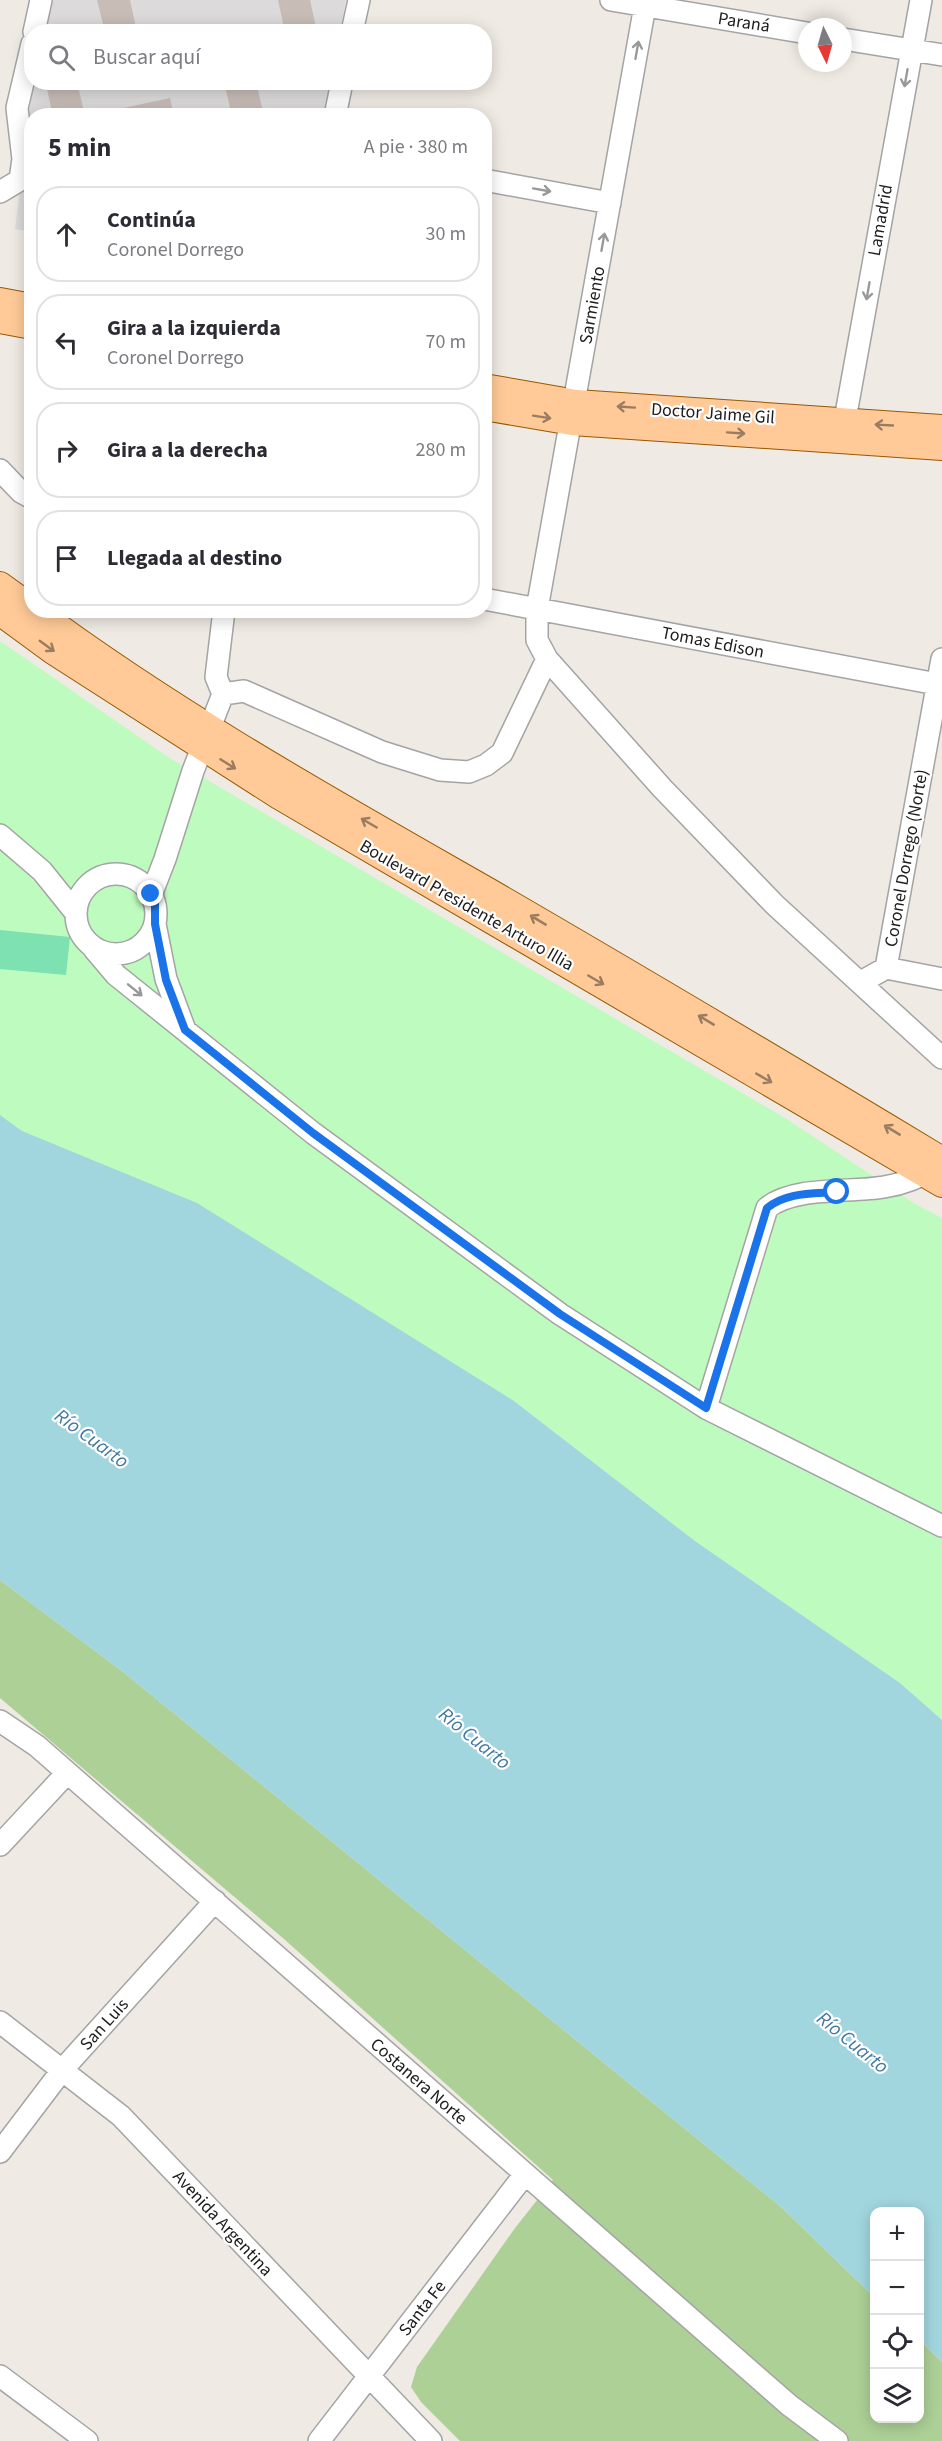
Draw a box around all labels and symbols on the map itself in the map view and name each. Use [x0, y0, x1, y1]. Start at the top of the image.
street label: Paraná [716, 6, 772, 39]
north arrow [798, 18, 852, 72]
one-way arrow [632, 41, 643, 61]
one-way arrow [900, 68, 911, 87]
street label: Lamadrid [862, 182, 899, 258]
one-way arrow [532, 185, 551, 196]
one-way arrow [598, 233, 609, 253]
street label: Sarmiento [573, 264, 612, 346]
one-way arrow [862, 280, 873, 300]
street label: Doctor Jaime Gil [650, 397, 776, 430]
one-way arrow [617, 401, 637, 412]
one-way arrow [532, 412, 552, 423]
one-way arrow [874, 419, 894, 430]
one-way arrow [726, 428, 746, 439]
street label: Tomas Edison [659, 620, 766, 665]
one-way arrow [39, 640, 55, 652]
one-way arrow [219, 759, 236, 771]
street label: Coronel Dorrego (Norte) [879, 767, 934, 949]
one-way arrow [361, 817, 378, 829]
street label: Boulevard Presidente Arturo Illia [355, 834, 578, 977]
route end [137, 880, 163, 906]
one-way arrow [530, 914, 547, 926]
one-way arrow [587, 974, 604, 986]
one-way arrow [127, 983, 142, 997]
one-way arrow [698, 1013, 715, 1025]
one-way arrow [755, 1072, 772, 1084]
one-way arrow [884, 1123, 901, 1135]
route start [823, 1178, 849, 1204]
water label: Río Cuarto [49, 1402, 134, 1475]
water label: Río Cuarto [432, 1701, 516, 1777]
street label: San Luis [74, 1993, 135, 2056]
water label: Río Cuarto [810, 2005, 894, 2081]
street label: Costanera Norte [365, 2032, 473, 2131]
street label: Avenida Argentina [167, 2165, 278, 2282]
street label: Santa Fe [393, 2275, 452, 2341]

